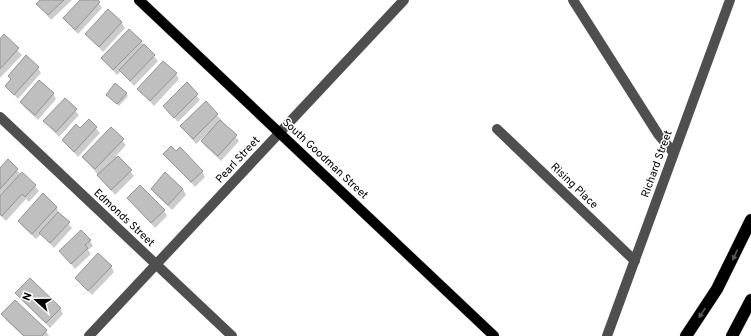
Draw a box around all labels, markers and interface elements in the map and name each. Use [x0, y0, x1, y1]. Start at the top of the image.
street label: South Goodman Street [279, 116, 371, 202]
street label: Richard Street [638, 128, 676, 200]
street label: Pearl Street [213, 134, 263, 186]
street label: Rising Place [547, 160, 601, 212]
street label: Edmonds Street [91, 186, 157, 250]
one-way arrow [732, 249, 738, 260]
north arrow [16, 280, 56, 320]
text: N [20, 291, 36, 303]
one-way arrow [698, 308, 706, 318]

